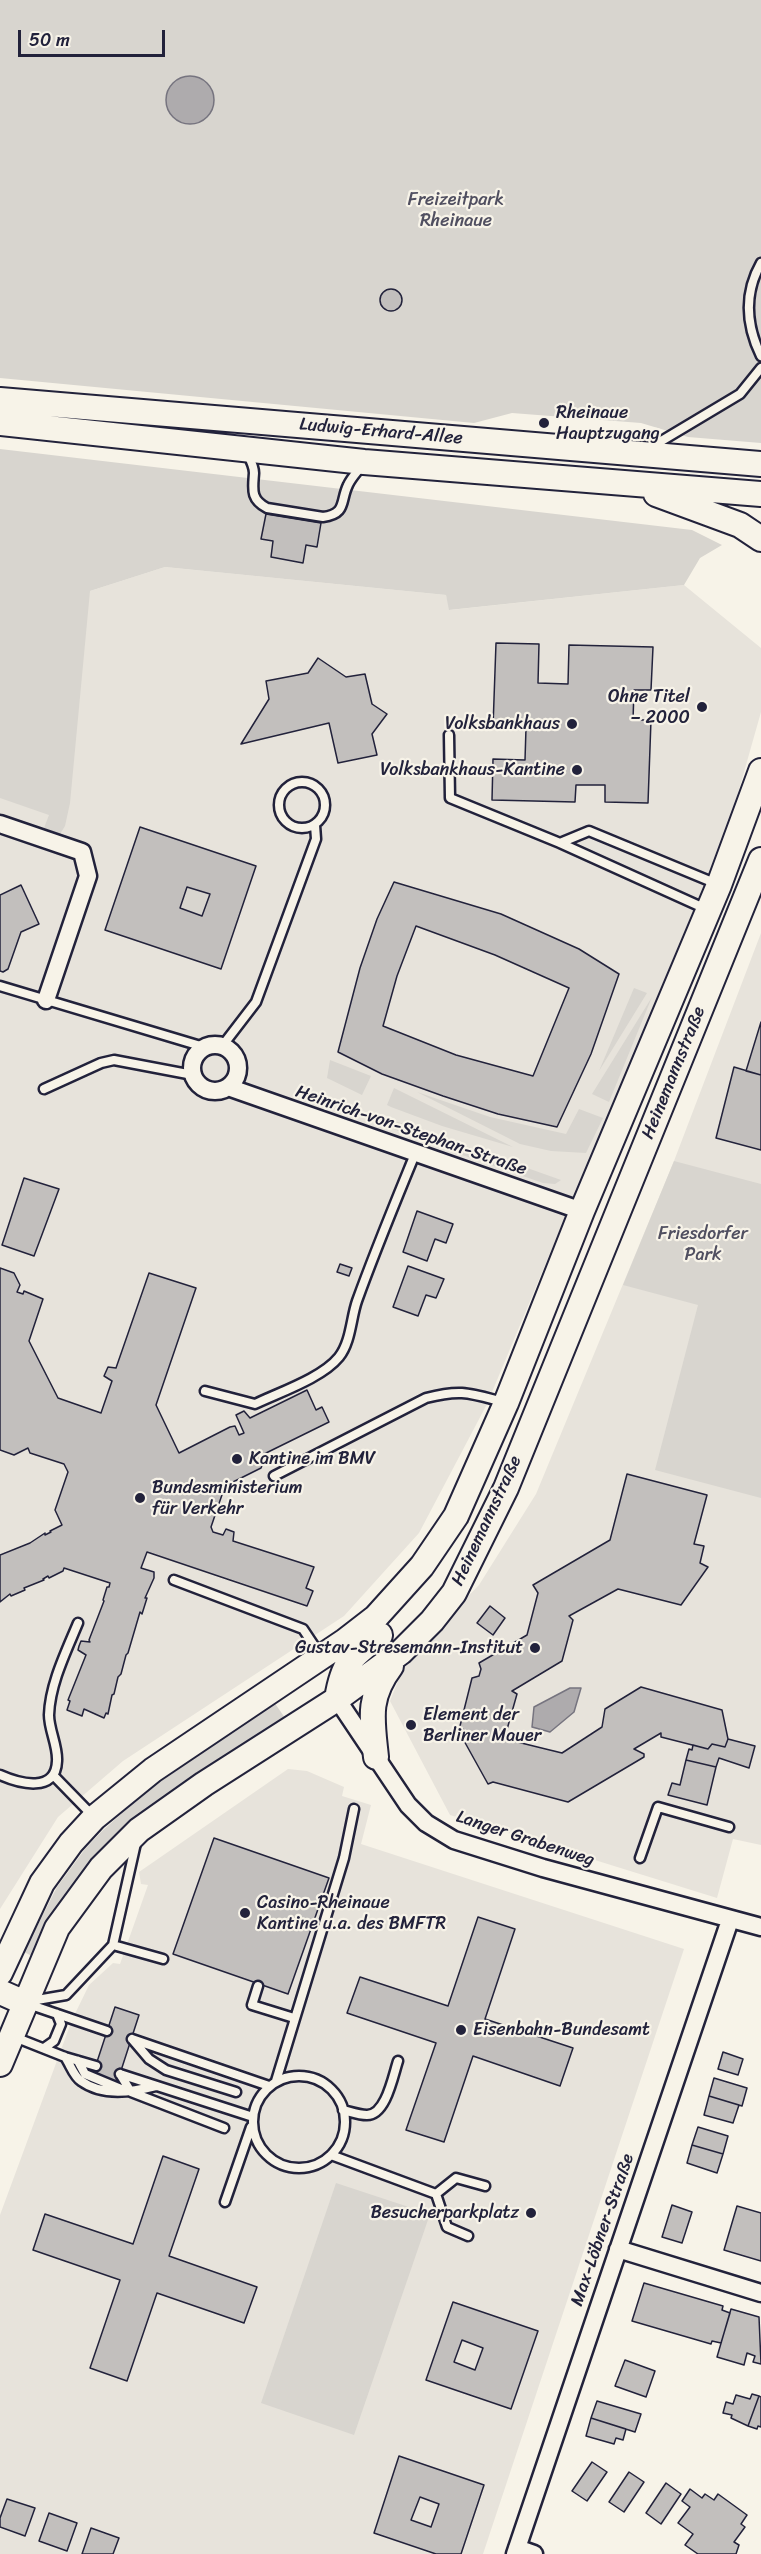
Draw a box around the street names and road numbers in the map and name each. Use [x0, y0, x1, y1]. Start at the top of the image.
street label: Ludwig-Erhard-Allee [298, 414, 464, 450]
street label: Heinemannstraße [638, 1004, 710, 1142]
street label: Heinrich-von-Stephan-Straße [293, 1081, 529, 1181]
street label: Heinemannstraße [447, 1453, 527, 1589]
street label: Langer Grabenweg [453, 1806, 597, 1872]
street label: Max-Löbner-Straße [567, 2151, 639, 2309]

